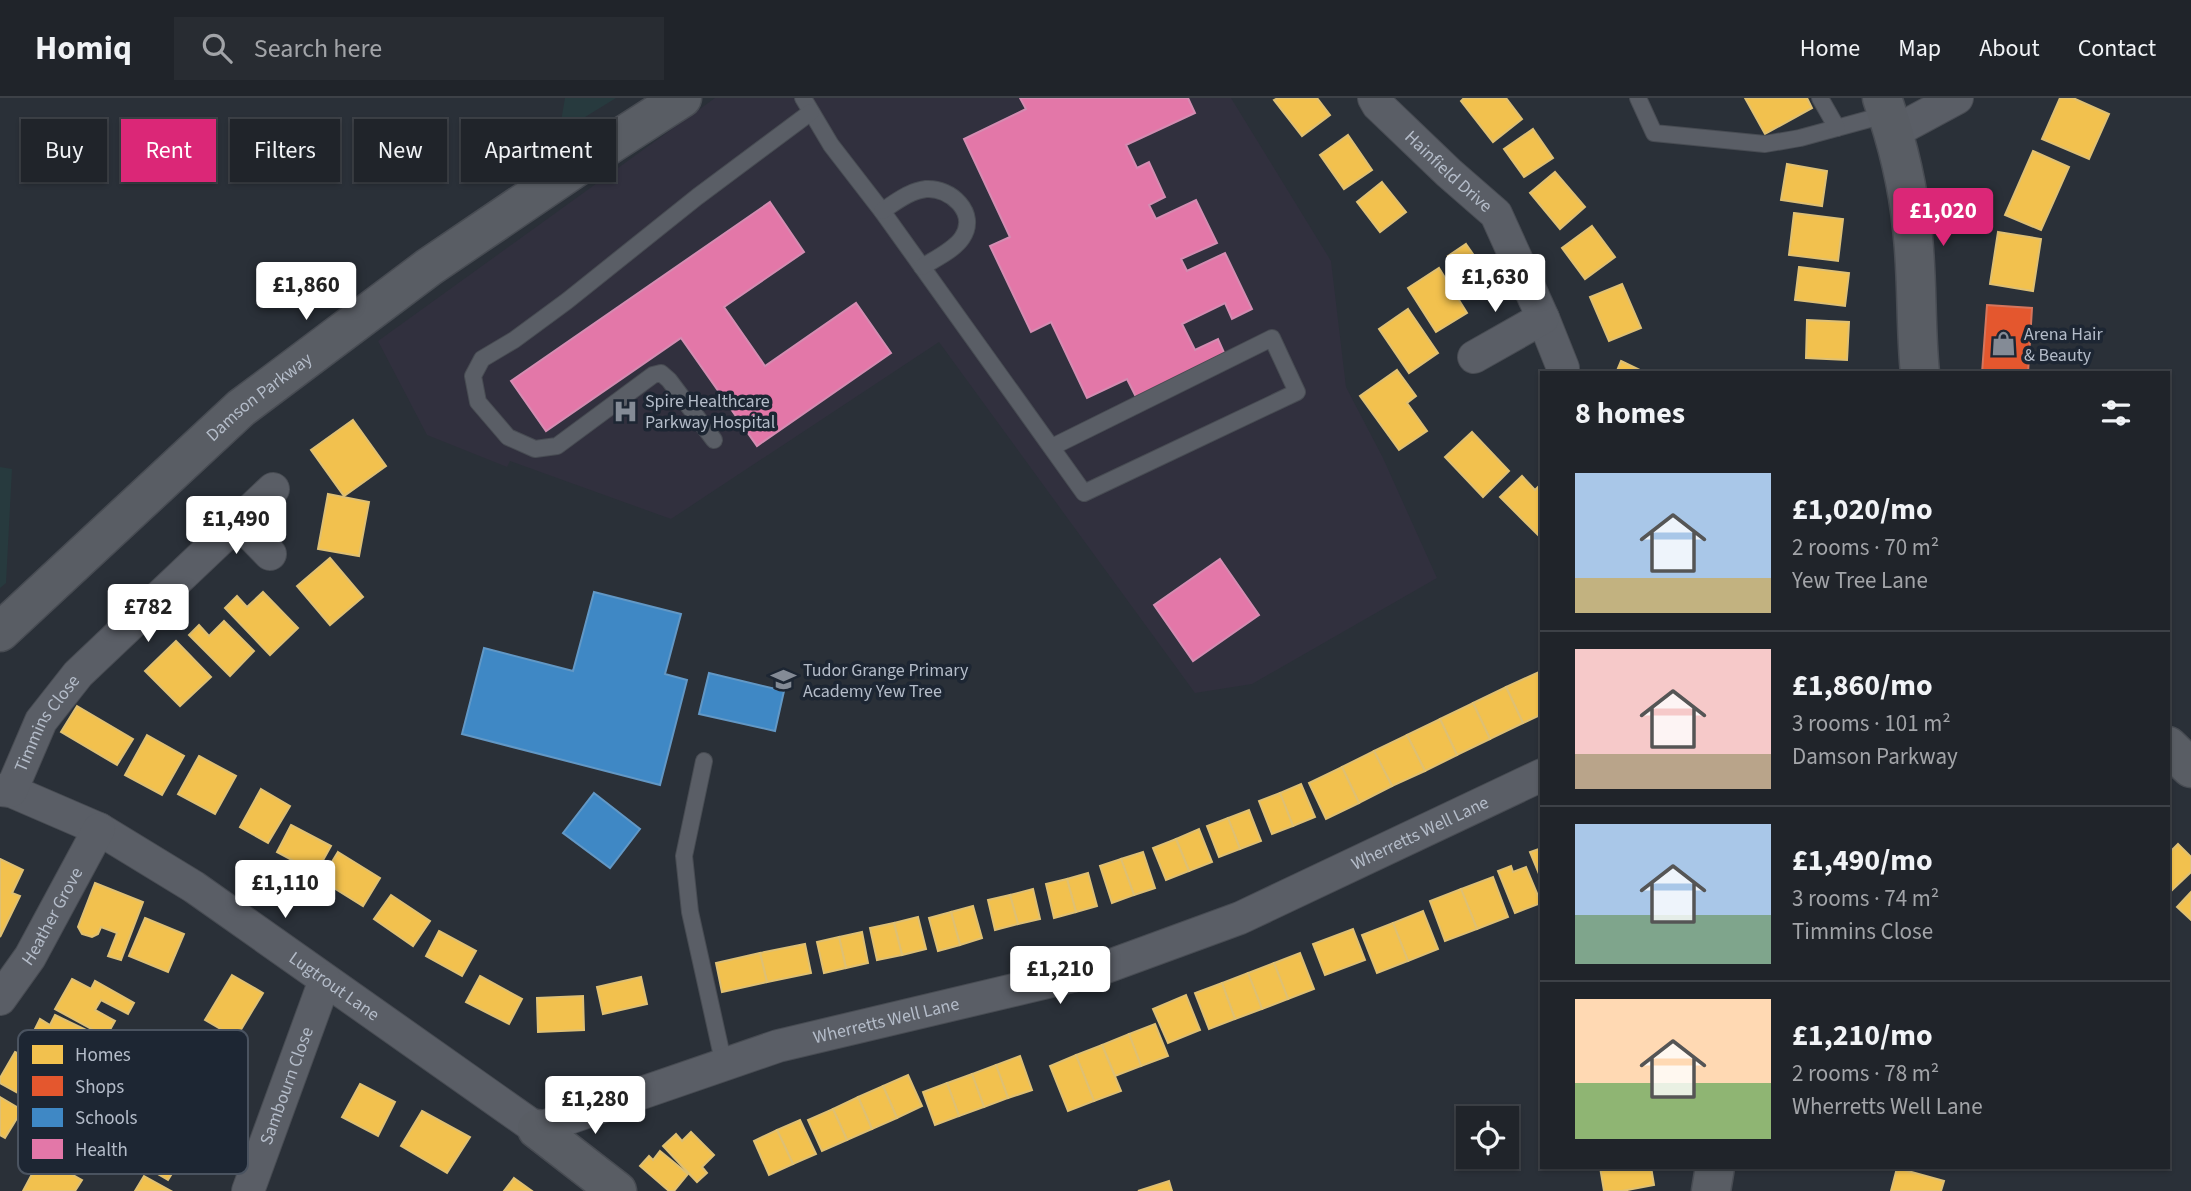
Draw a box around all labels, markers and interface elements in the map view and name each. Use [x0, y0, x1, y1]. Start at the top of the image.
search box [174, 17, 664, 80]
text: Homiq [35, 25, 132, 72]
icon: search [198, 29, 236, 67]
text: Search here [254, 30, 382, 67]
text: Home [1800, 31, 1860, 66]
text: Map [1898, 31, 1941, 66]
text: About [1979, 31, 2040, 66]
text: Contact [2078, 31, 2156, 66]
chip: Buy [21, 119, 107, 182]
chip: Rent [121, 119, 216, 182]
chip: Filters [230, 119, 340, 182]
chip: New [354, 119, 447, 182]
chip: Apartment [461, 119, 616, 182]
street label: Hainfield Drive [1399, 125, 1498, 218]
pin: £1,020 [1886, 188, 2000, 248]
text: £1,020 [1909, 194, 1977, 227]
pin: £1,630 [1438, 254, 1552, 314]
text: £1,630 [1461, 260, 1529, 293]
pin: £1,860 [249, 262, 363, 322]
text: £1,860 [272, 268, 340, 301]
place label: Arena Hair & Beauty [2024, 322, 2104, 368]
shop icon: Arena Hair & Beauty [1990, 330, 2018, 358]
street label: Damson Parkway [200, 346, 318, 447]
place label: Spire Healthcare Parkway Hospital [645, 389, 775, 435]
text: 8 homes [1575, 392, 1685, 435]
icon: filters [2097, 394, 2135, 432]
hospital icon: Spire Healthcare Parkway Hospital [611, 397, 639, 425]
text: £1,020/mo [1792, 488, 1933, 531]
pin: £1,490 [179, 496, 293, 556]
icon: home [1631, 501, 1715, 585]
text: £1,490 [202, 502, 270, 535]
text: 2 rooms · 70 m² [1792, 531, 1939, 564]
text: Yew Tree Lane [1792, 564, 1928, 597]
pin: £782 [107, 584, 189, 644]
text: £782 [124, 590, 172, 623]
place label: Tudor Grange Primary Academy Yew Tree [803, 658, 969, 704]
text: £1,860/mo [1792, 664, 1933, 707]
school or university icon: Tudor Grange Primary Academy Yew Tree [769, 666, 797, 694]
street label: Timmins Close [8, 669, 86, 776]
icon: home [1631, 677, 1715, 761]
text: 3 rooms · 101 m² [1792, 707, 1951, 740]
text: Damson Parkway [1792, 740, 1958, 773]
street label: Wherretts Well Lane [1347, 790, 1493, 876]
text: £1,490/mo [1792, 839, 1933, 882]
icon: home [1631, 852, 1715, 936]
pin: £1,110 [228, 860, 342, 920]
street label: Heather Grove [15, 863, 89, 971]
text: £1,110 [251, 866, 319, 899]
text: 3 rooms · 74 m² [1792, 882, 1939, 915]
text: Timmins Close [1792, 915, 1933, 948]
street label: Lugtrout Lane [284, 945, 385, 1027]
pin: £1,210 [1003, 946, 1117, 1006]
text: £1,210 [1026, 952, 1094, 985]
street label: Wherretts Well Lane [811, 991, 962, 1050]
text: £1,210/mo [1792, 1014, 1933, 1057]
street label: Sambourn Close [253, 1023, 319, 1148]
icon: home [1631, 1027, 1715, 1111]
legend [18, 1030, 248, 1174]
text: Homes [75, 1042, 131, 1069]
text: 2 rooms · 78 m² [1792, 1057, 1939, 1090]
text: Shops [75, 1074, 124, 1101]
pin: £1,280 [538, 1076, 652, 1136]
text: £1,280 [561, 1082, 629, 1115]
text: Wherretts Well Lane [1792, 1090, 1983, 1123]
text: Schools [75, 1105, 138, 1132]
map controls [1456, 1106, 1519, 1169]
button: locate [1456, 1106, 1519, 1169]
text: Health [75, 1137, 128, 1164]

